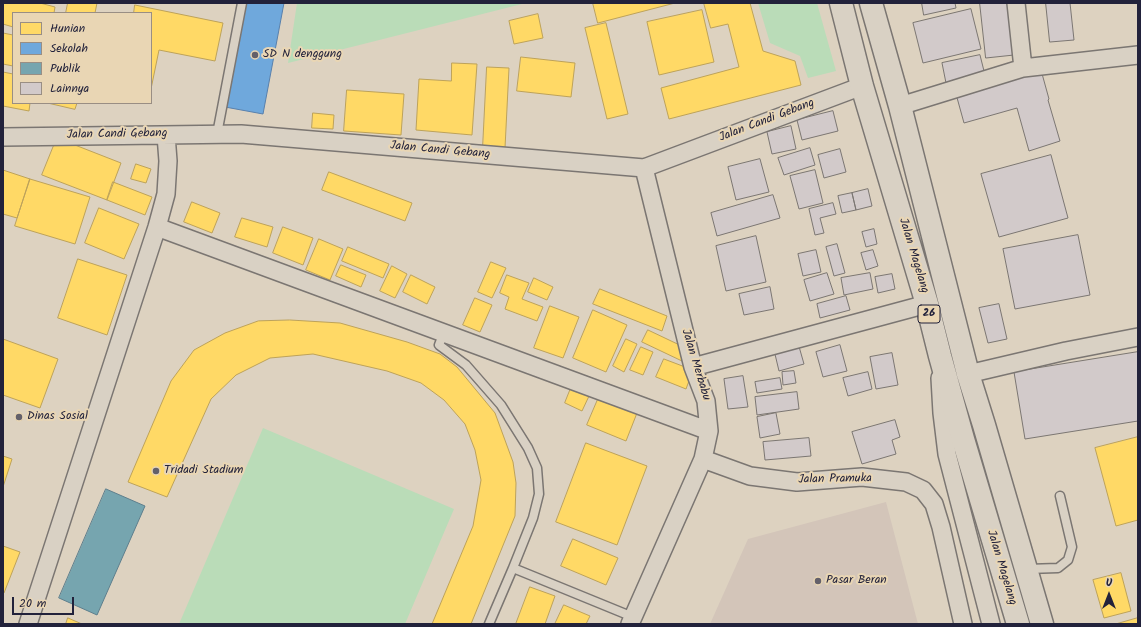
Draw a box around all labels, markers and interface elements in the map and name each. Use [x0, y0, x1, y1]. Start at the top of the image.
legend [12, 12, 152, 104]
text: Hunian [50, 19, 85, 38]
text: Sekolah [50, 39, 88, 58]
place label: SD N denggung [263, 48, 342, 62]
marker: SD N denggung [250, 50, 260, 60]
text: Publik [50, 59, 80, 78]
text: Lainnya [50, 79, 89, 98]
street label: Jalan Candi Gebang [717, 96, 817, 146]
street label: Jalan Candi Gebang [67, 127, 167, 143]
street label: Jalan Candi Gebang [389, 139, 491, 163]
street label: Jalan Magelang [895, 217, 931, 295]
road number: 26 [918, 305, 940, 323]
street label: Jalan Merbabu [677, 328, 713, 402]
place label: Dinas Sosial [27, 410, 88, 424]
marker: Dinas Sosial [14, 412, 24, 422]
place label: Tridadi Stadium [164, 464, 243, 478]
marker: Tridadi Stadium [151, 466, 161, 476]
street label: Jalan Pramuka [798, 472, 872, 488]
street label: Jalan Magelang [983, 529, 1019, 607]
place label: Pasar Beran [826, 574, 887, 588]
text: U [1106, 574, 1112, 592]
north arrow [1089, 575, 1129, 615]
marker: Pasar Beran [813, 576, 823, 586]
scale bar [14, 589, 76, 615]
text: 20 m [19, 594, 46, 613]

